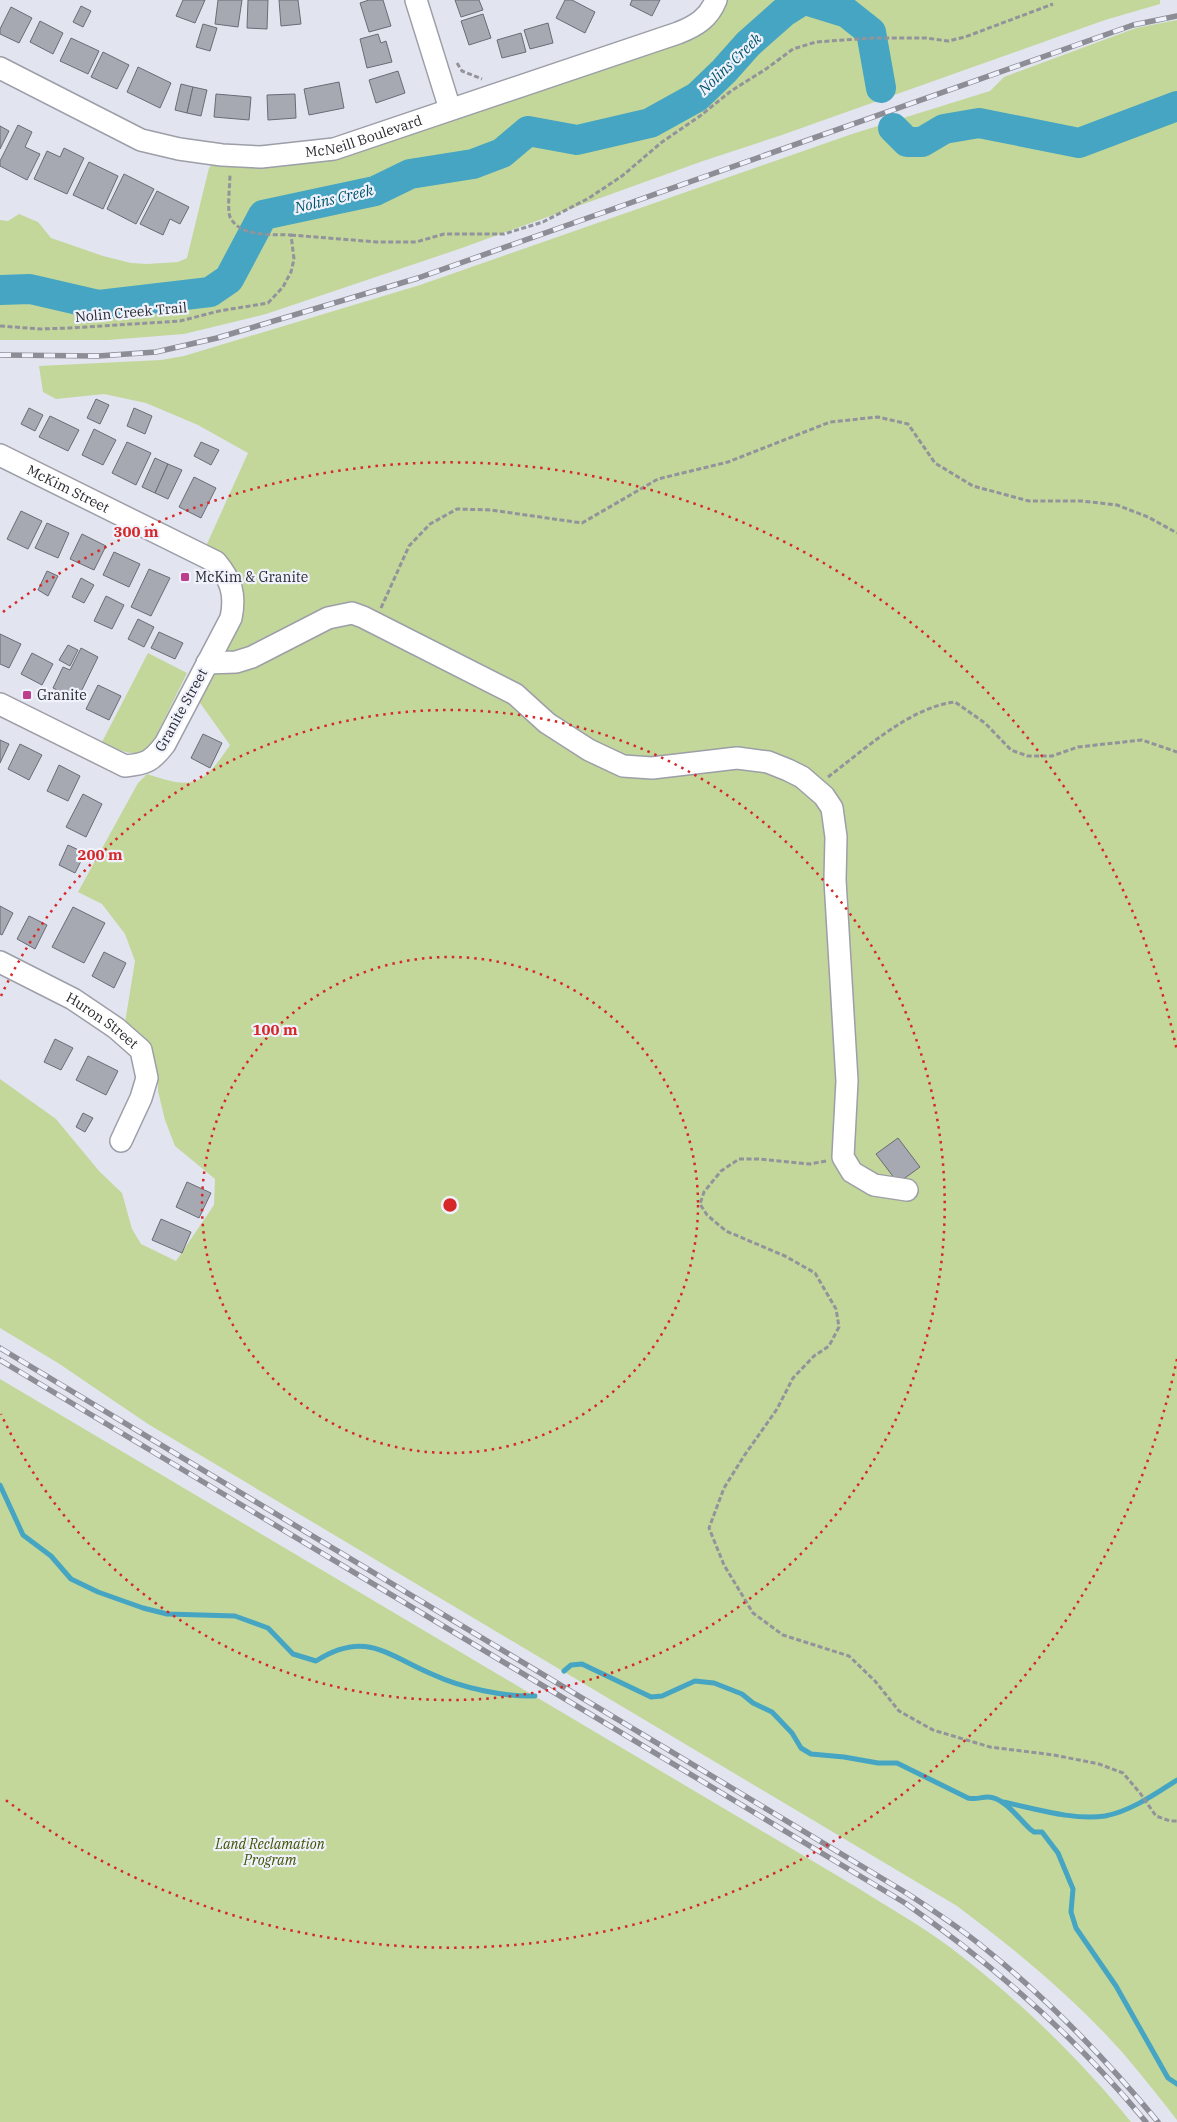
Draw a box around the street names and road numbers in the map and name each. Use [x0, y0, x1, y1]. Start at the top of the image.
street label: McNeill Boulevard [304, 111, 425, 161]
street label: Nolin Creek Trail [74, 298, 188, 326]
street label: McKim Street [24, 461, 112, 517]
street label: Granite Street [151, 665, 211, 755]
street label: Huron Street [63, 988, 142, 1053]

